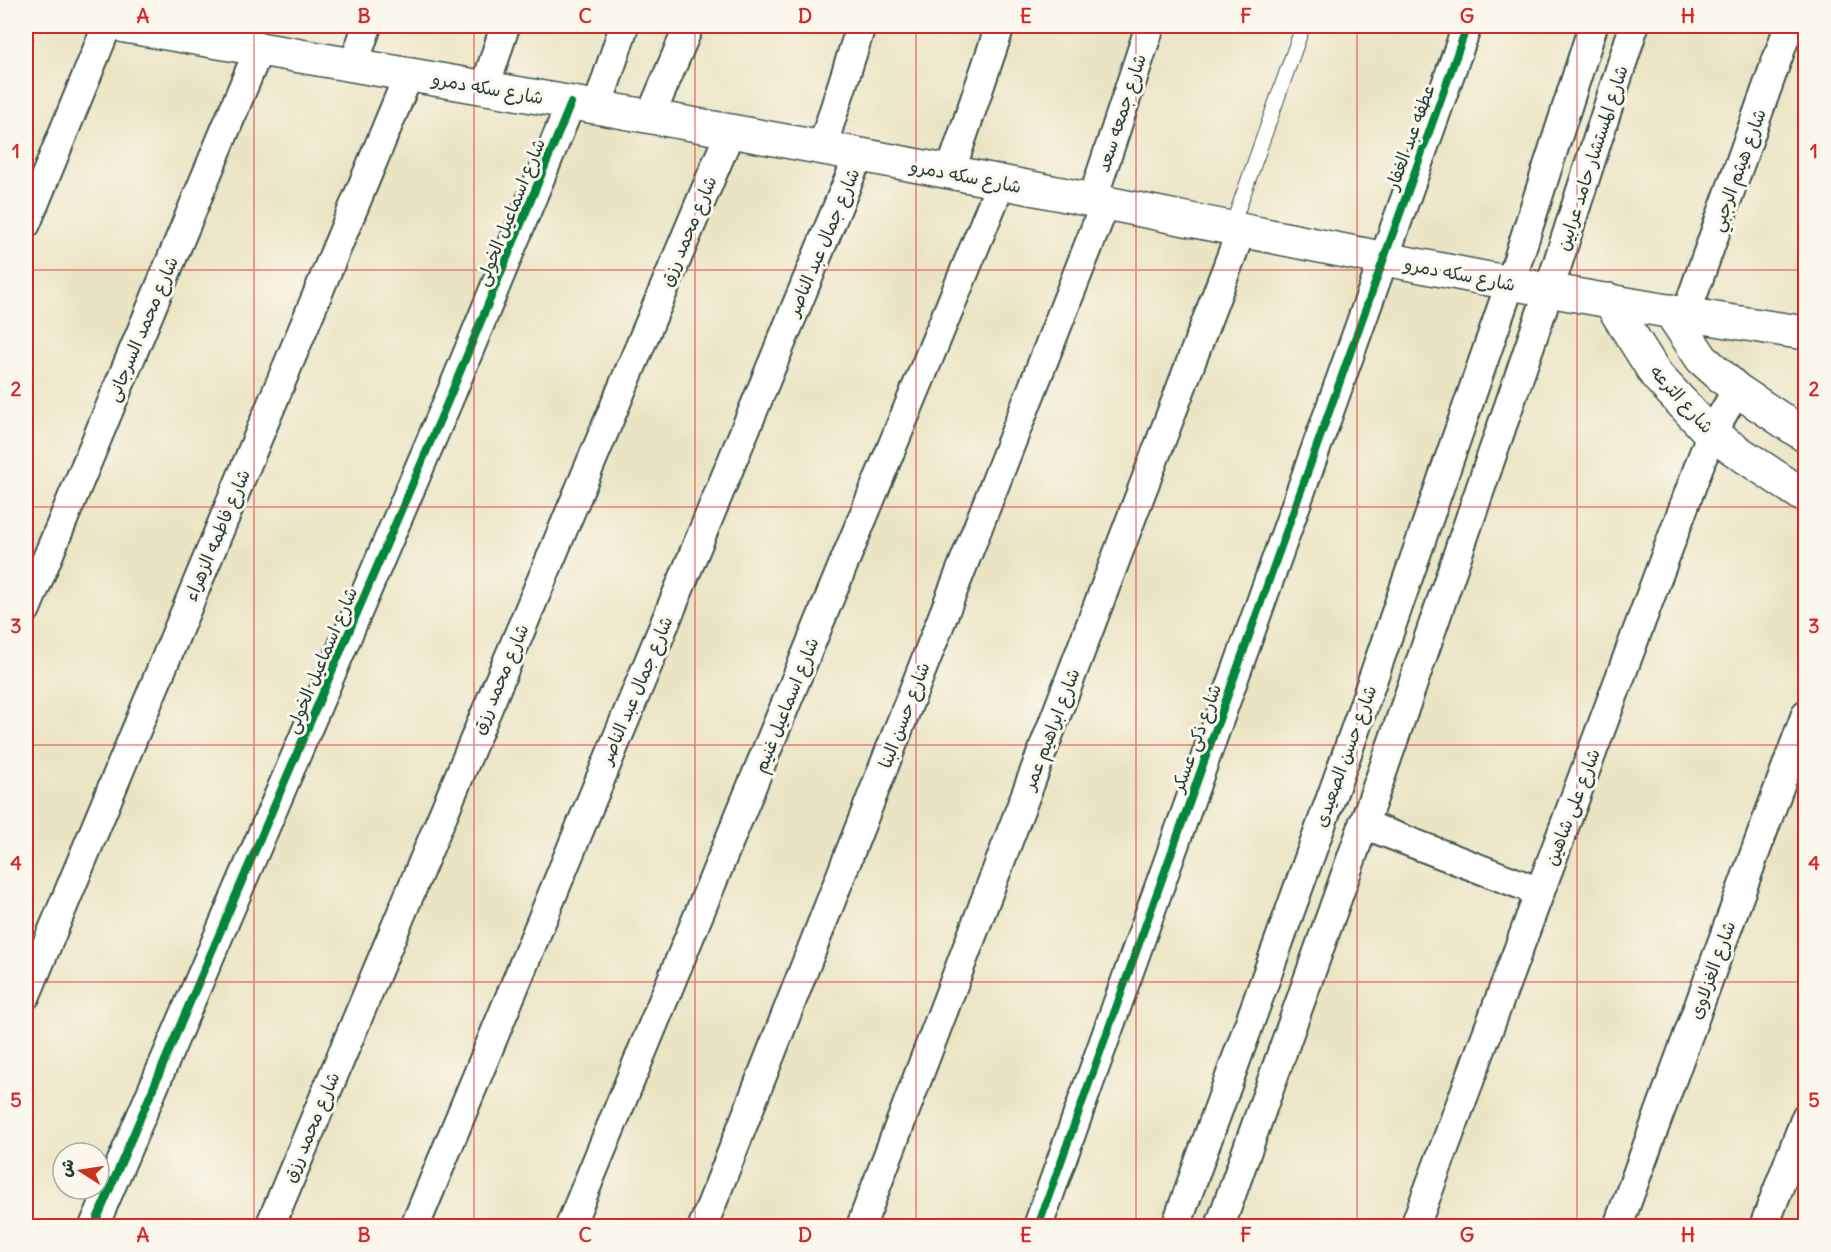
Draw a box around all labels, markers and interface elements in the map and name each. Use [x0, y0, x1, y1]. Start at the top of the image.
text: A [137, 3, 150, 28]
text: B [357, 3, 371, 28]
text: C [578, 3, 592, 28]
text: D [798, 3, 812, 28]
text: E [1020, 3, 1032, 28]
text: F [1240, 3, 1252, 28]
text: G [1460, 3, 1474, 28]
text: H [1681, 3, 1695, 28]
street label: شارع جمعه سعد [1091, 51, 1152, 175]
street label: شارع المستشار حامد عرابين [1551, 62, 1634, 254]
street label: شارع سكه دمرو [428, 67, 545, 110]
street label: عطفه عبد الغفار [1380, 81, 1440, 195]
street label: شارع هيثم الرجبي [1705, 106, 1776, 236]
street label: شارع اسماعيل الخولى [470, 135, 551, 289]
text: 1 [12, 138, 20, 163]
text: 1 [1810, 138, 1818, 163]
street label: شارع سكه دمرو [906, 154, 1023, 199]
street label: شارع جمال عبد الناصر [781, 165, 865, 322]
street label: شارع محمد رزق [654, 172, 722, 290]
street label: شارع سكه دمرو [1400, 252, 1517, 297]
street label: شارع محمد السرجانى [101, 253, 184, 405]
street label: شارع الترعه [1645, 360, 1719, 439]
text: 2 [11, 376, 22, 401]
text: 2 [1809, 376, 1820, 401]
street label: شارع فاطمه الزهراء [179, 466, 256, 605]
street label: شارع اسماعيل الخولى [280, 583, 363, 737]
text: 3 [10, 613, 22, 638]
street label: شارع جمال عبد الناصر [594, 613, 678, 770]
text: 3 [1808, 613, 1820, 638]
street label: شارع محمد رزق [466, 620, 534, 738]
street label: شارع اسماعيل غنيم [748, 634, 826, 777]
street label: شارع حسن البنا [873, 659, 936, 772]
street label: شارع ابراهيم عمر [1017, 665, 1087, 796]
street label: شارع ذكى عسكر [1165, 681, 1227, 797]
street label: شارع حسن الصعيدى [1309, 682, 1382, 830]
street label: شارع على شاهين [1539, 745, 1606, 869]
text: 4 [10, 850, 22, 875]
text: 4 [1808, 850, 1820, 875]
street label: شارع الغزلاوى [1684, 918, 1741, 1022]
street label: شارع محمد رزق [277, 1068, 345, 1186]
text: 5 [10, 1087, 22, 1112]
text: 5 [1808, 1087, 1820, 1112]
north arrow [51, 1141, 111, 1201]
text: ش [55, 1157, 78, 1179]
text: A [137, 1222, 150, 1247]
text: B [357, 1222, 371, 1247]
text: C [578, 1222, 592, 1247]
text: D [798, 1222, 812, 1247]
text: E [1020, 1222, 1032, 1247]
text: F [1240, 1222, 1252, 1247]
text: G [1460, 1222, 1474, 1247]
text: H [1681, 1222, 1695, 1247]

